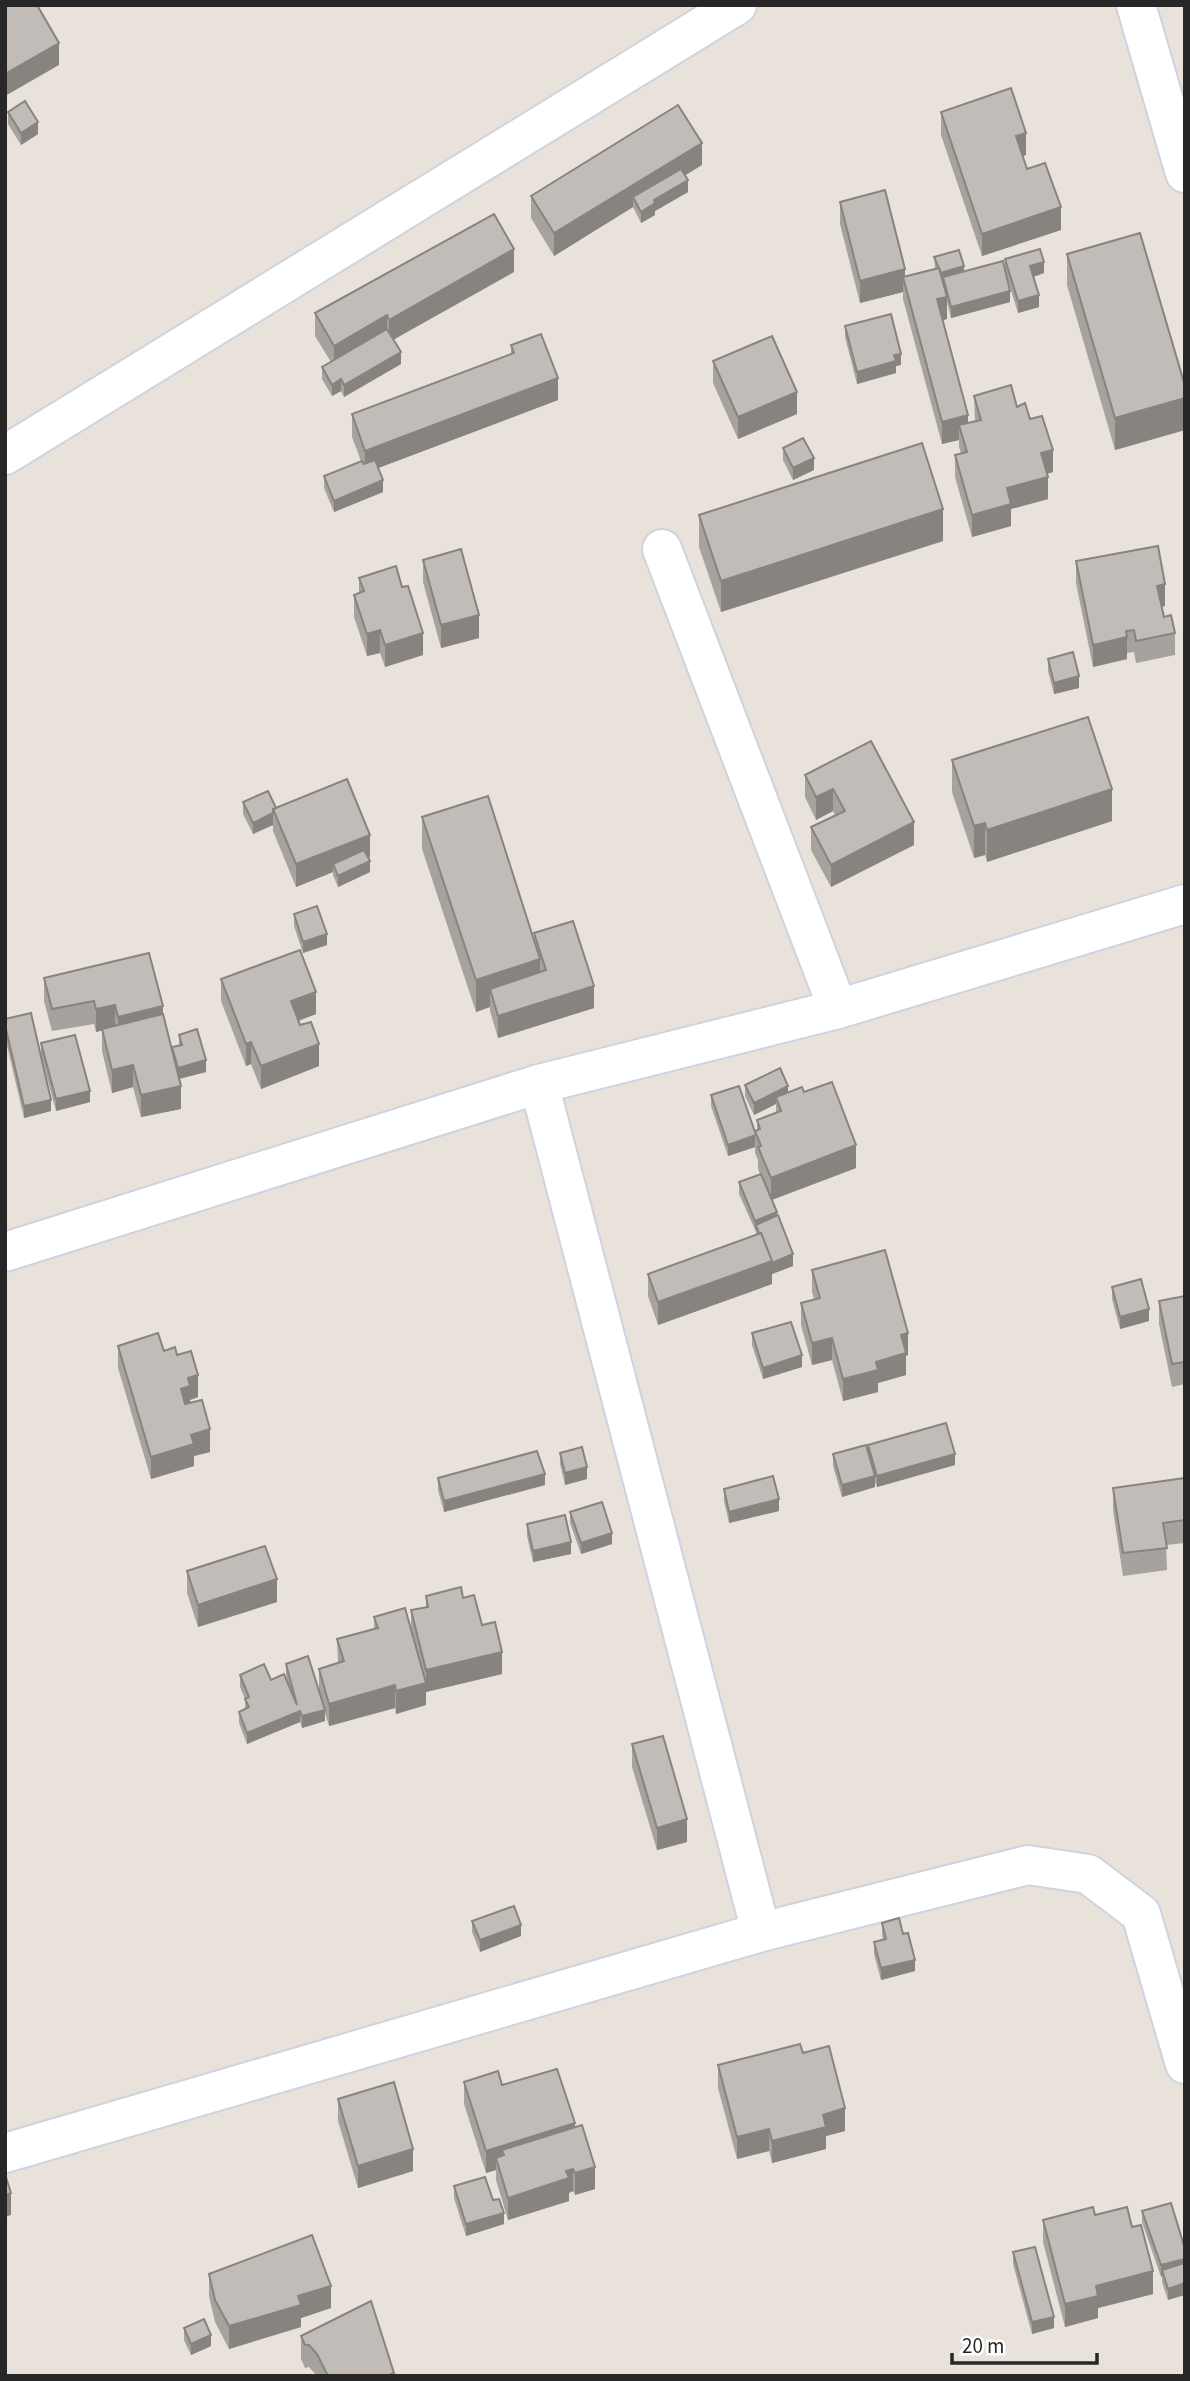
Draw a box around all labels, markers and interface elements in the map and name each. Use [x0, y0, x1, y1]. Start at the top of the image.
scale bar [952, 2322, 1097, 2366]
text: 20 m [962, 2331, 1004, 2361]

